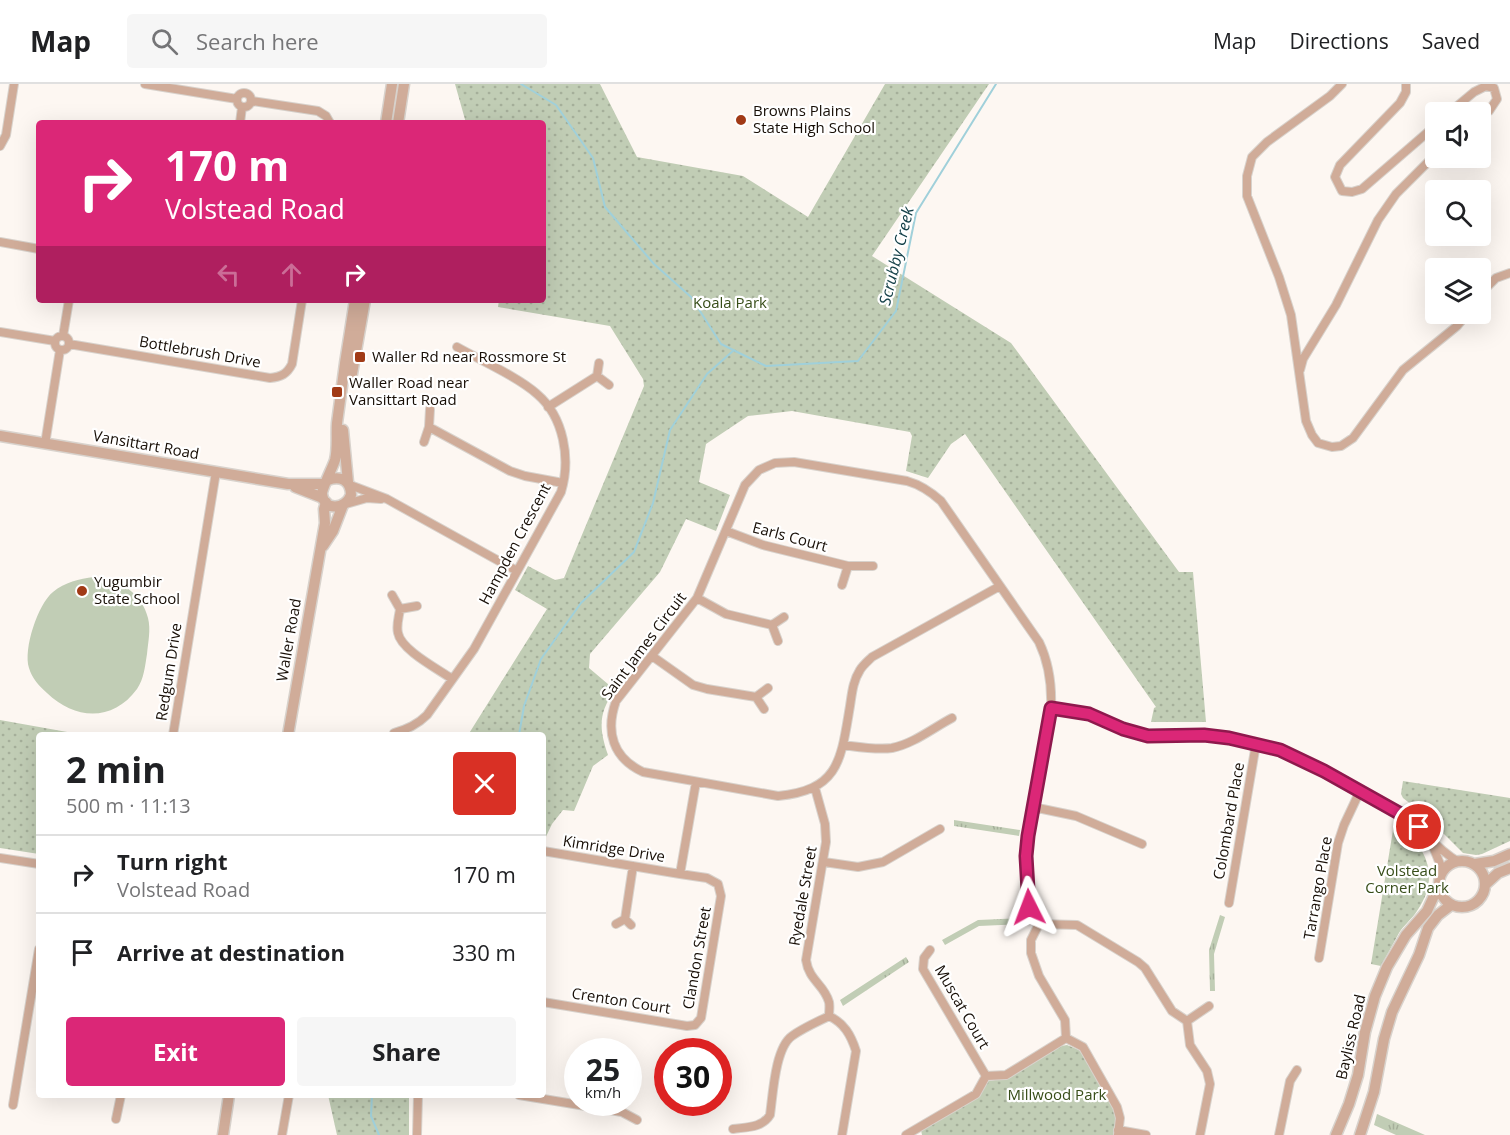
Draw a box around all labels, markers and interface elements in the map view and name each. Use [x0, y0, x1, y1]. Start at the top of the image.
search box [127, 14, 547, 68]
text: Map [30, 22, 91, 60]
icon: search [148, 25, 181, 58]
text: Search here [196, 26, 319, 56]
text: Map [1213, 27, 1256, 55]
text: Directions [1289, 27, 1389, 55]
text: Saved [1422, 27, 1480, 55]
place label: Browns Plains State High School [753, 100, 875, 137]
map controls [1425, 102, 1491, 324]
button: sound [1425, 102, 1491, 168]
marker: Browns Plains State High School [734, 113, 748, 127]
text: 170 m [165, 136, 289, 193]
icon: right [66, 144, 144, 222]
button: search [1425, 180, 1491, 246]
text: Volstead Road [165, 190, 345, 227]
water label: Scrubby Creek [873, 204, 919, 307]
icon: left [212, 258, 245, 291]
icon: ahead [275, 258, 308, 291]
icon: right [338, 258, 371, 291]
button: layers [1425, 258, 1491, 324]
park label: Koala Park [693, 292, 767, 312]
street label: Bottlebrush Drive [138, 330, 263, 372]
place label: Waller Rd near Rossmore St [372, 346, 566, 366]
marker: Waller Rd near Rossmore St [353, 350, 367, 364]
place label: Waller Road near Vansittart Road [349, 372, 469, 409]
marker: Waller Road near Vansittart Road [330, 385, 344, 399]
street label: Vansittart Road [91, 425, 201, 463]
street label: Hampden Crescent [474, 479, 555, 608]
street label: Earls Court [751, 516, 830, 556]
place label: Yugumbir State School [94, 571, 180, 608]
marker: Yugumbir State School [75, 584, 89, 598]
street label: Saint James Circuit [596, 588, 690, 703]
street label: Waller Road [271, 597, 305, 683]
street label: Redgum Drive [150, 622, 186, 722]
text: 2 min [66, 745, 166, 794]
button: close [453, 752, 516, 815]
street label: Colombard Place [1208, 761, 1248, 881]
text: 500 m · 11:13 [66, 792, 191, 819]
pin [1393, 801, 1444, 852]
icon: arrive [1402, 810, 1435, 843]
street label: Kimridge Drive [562, 830, 667, 866]
street label: Tarrango Place [1298, 835, 1336, 941]
street label: Ryedale Street [783, 844, 821, 947]
text: Turn right [117, 846, 228, 876]
icon: right [66, 858, 99, 891]
text: 170 m [452, 859, 516, 889]
park label: Volstead Corner Park [1365, 860, 1449, 897]
position arrow [997, 875, 1061, 939]
text: Volstead Road [117, 876, 250, 903]
street label: Clandon Street [677, 905, 715, 1011]
icon: arrive [66, 936, 99, 969]
text: Arrive at destination [117, 937, 345, 967]
text: 330 m [452, 937, 516, 967]
street label: Muscat Court [931, 961, 995, 1052]
street label: Crenton Court [570, 982, 672, 1018]
street label: Bayliss Road [1330, 992, 1370, 1081]
button: Exit [66, 1017, 285, 1086]
button: Share [297, 1017, 516, 1086]
speed limit sign: 30 [654, 1038, 732, 1116]
text: 25 [586, 1049, 620, 1090]
text: km/h [585, 1082, 621, 1102]
park label: Millwood Park [1008, 1084, 1107, 1104]

